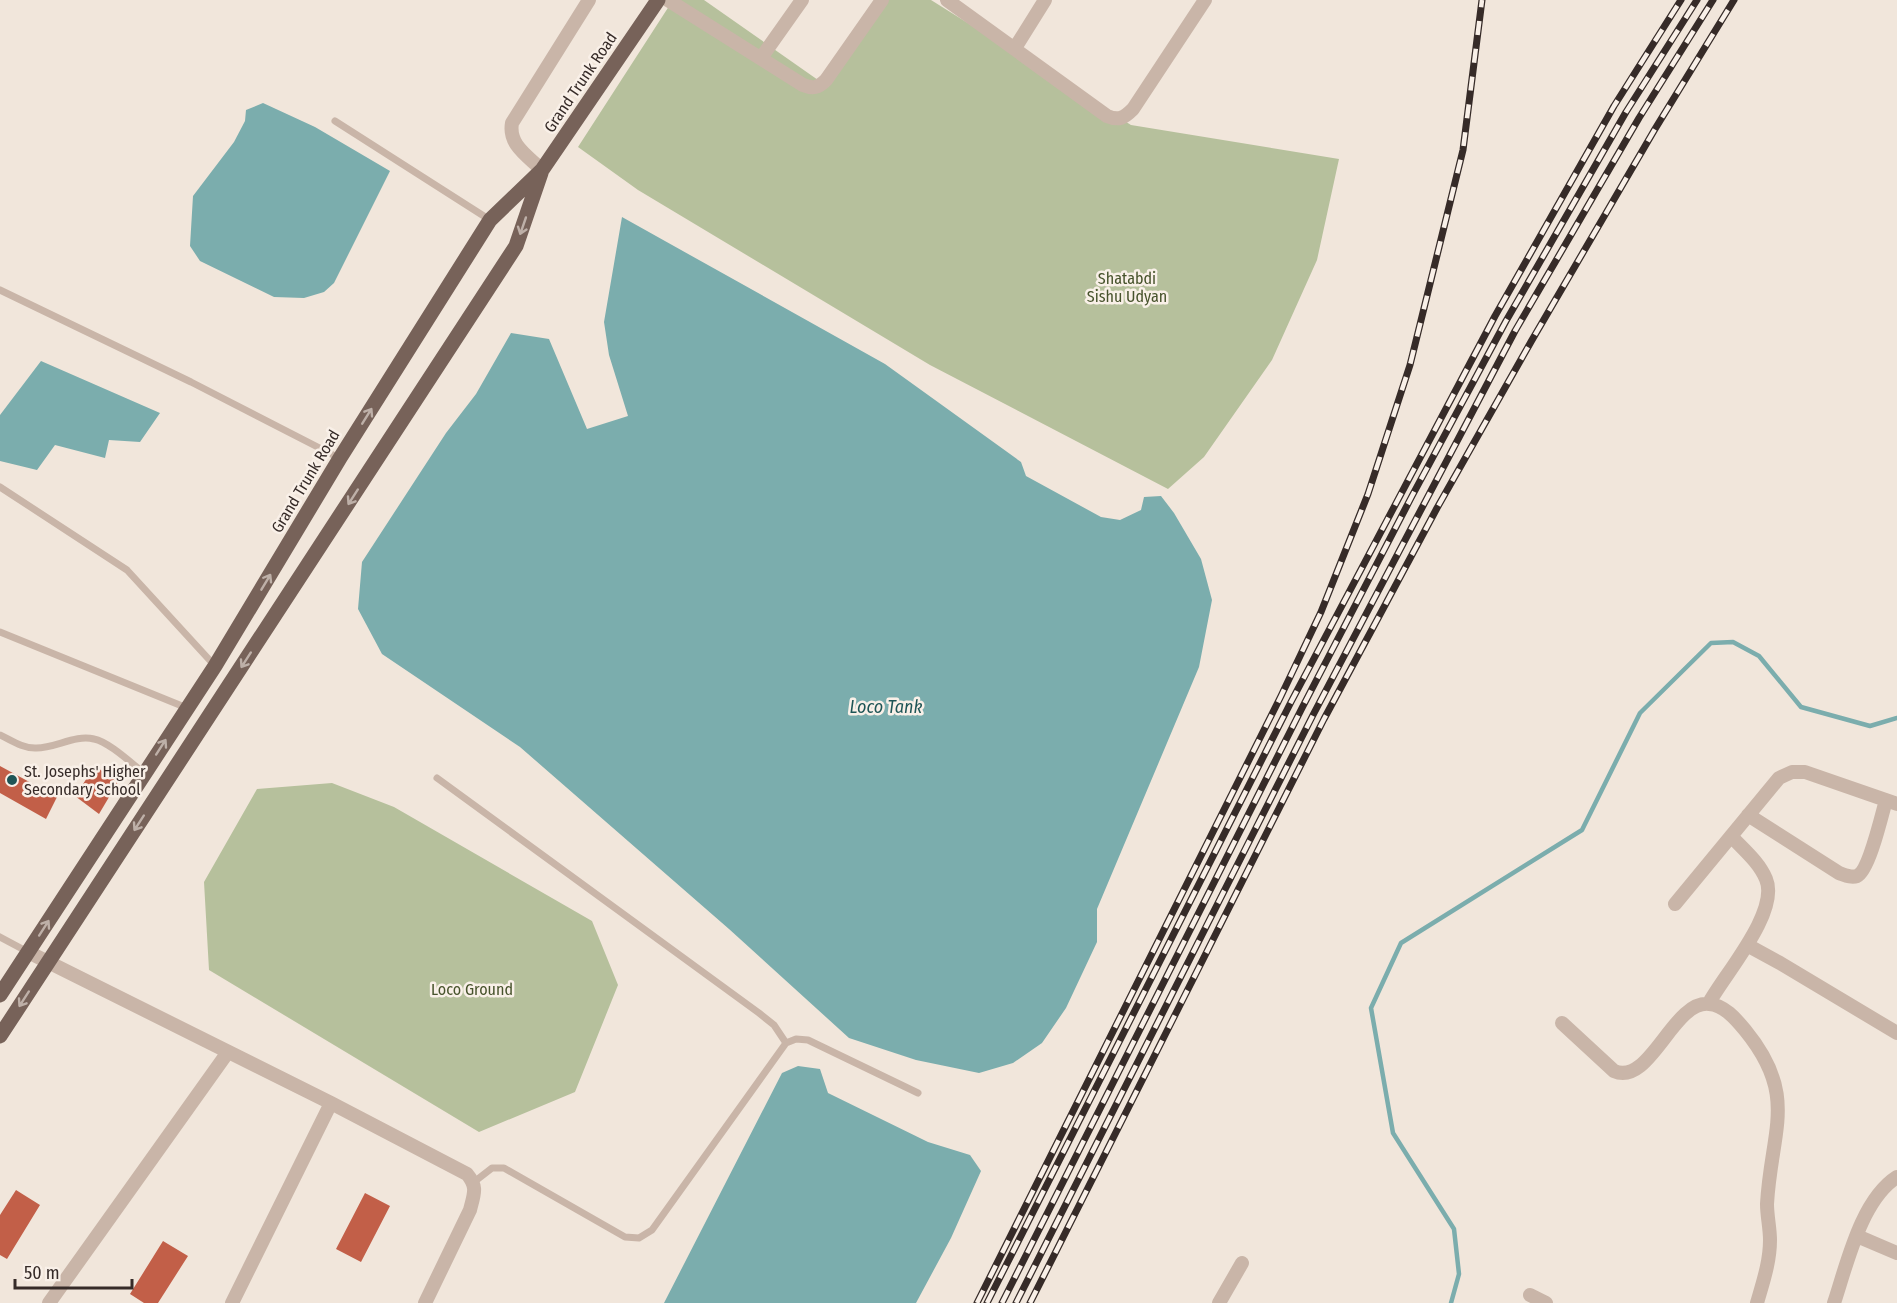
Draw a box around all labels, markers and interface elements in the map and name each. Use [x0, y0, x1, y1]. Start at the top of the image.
street label: Grand Trunk Road [540, 29, 621, 136]
one-way arrow [517, 216, 528, 235]
park label: Shatabdi Sishu Udyan [1087, 269, 1167, 306]
one-way arrow [360, 407, 373, 424]
street label: Grand Trunk Road [267, 426, 344, 536]
one-way arrow [346, 488, 359, 505]
one-way arrow [260, 574, 272, 591]
one-way arrow [240, 651, 252, 668]
water label: Loco Tank [850, 696, 923, 718]
one-way arrow [155, 739, 167, 756]
place label: St. Josephs' Higher Secondary School [24, 762, 146, 799]
marker: St. Josephs' Higher Secondary School [5, 773, 19, 787]
one-way arrow [133, 814, 145, 831]
one-way arrow [38, 920, 50, 937]
park label: Loco Ground [431, 980, 513, 999]
one-way arrow [18, 990, 30, 1007]
scale bar [15, 1252, 132, 1290]
text: 50 m [24, 1262, 60, 1284]

